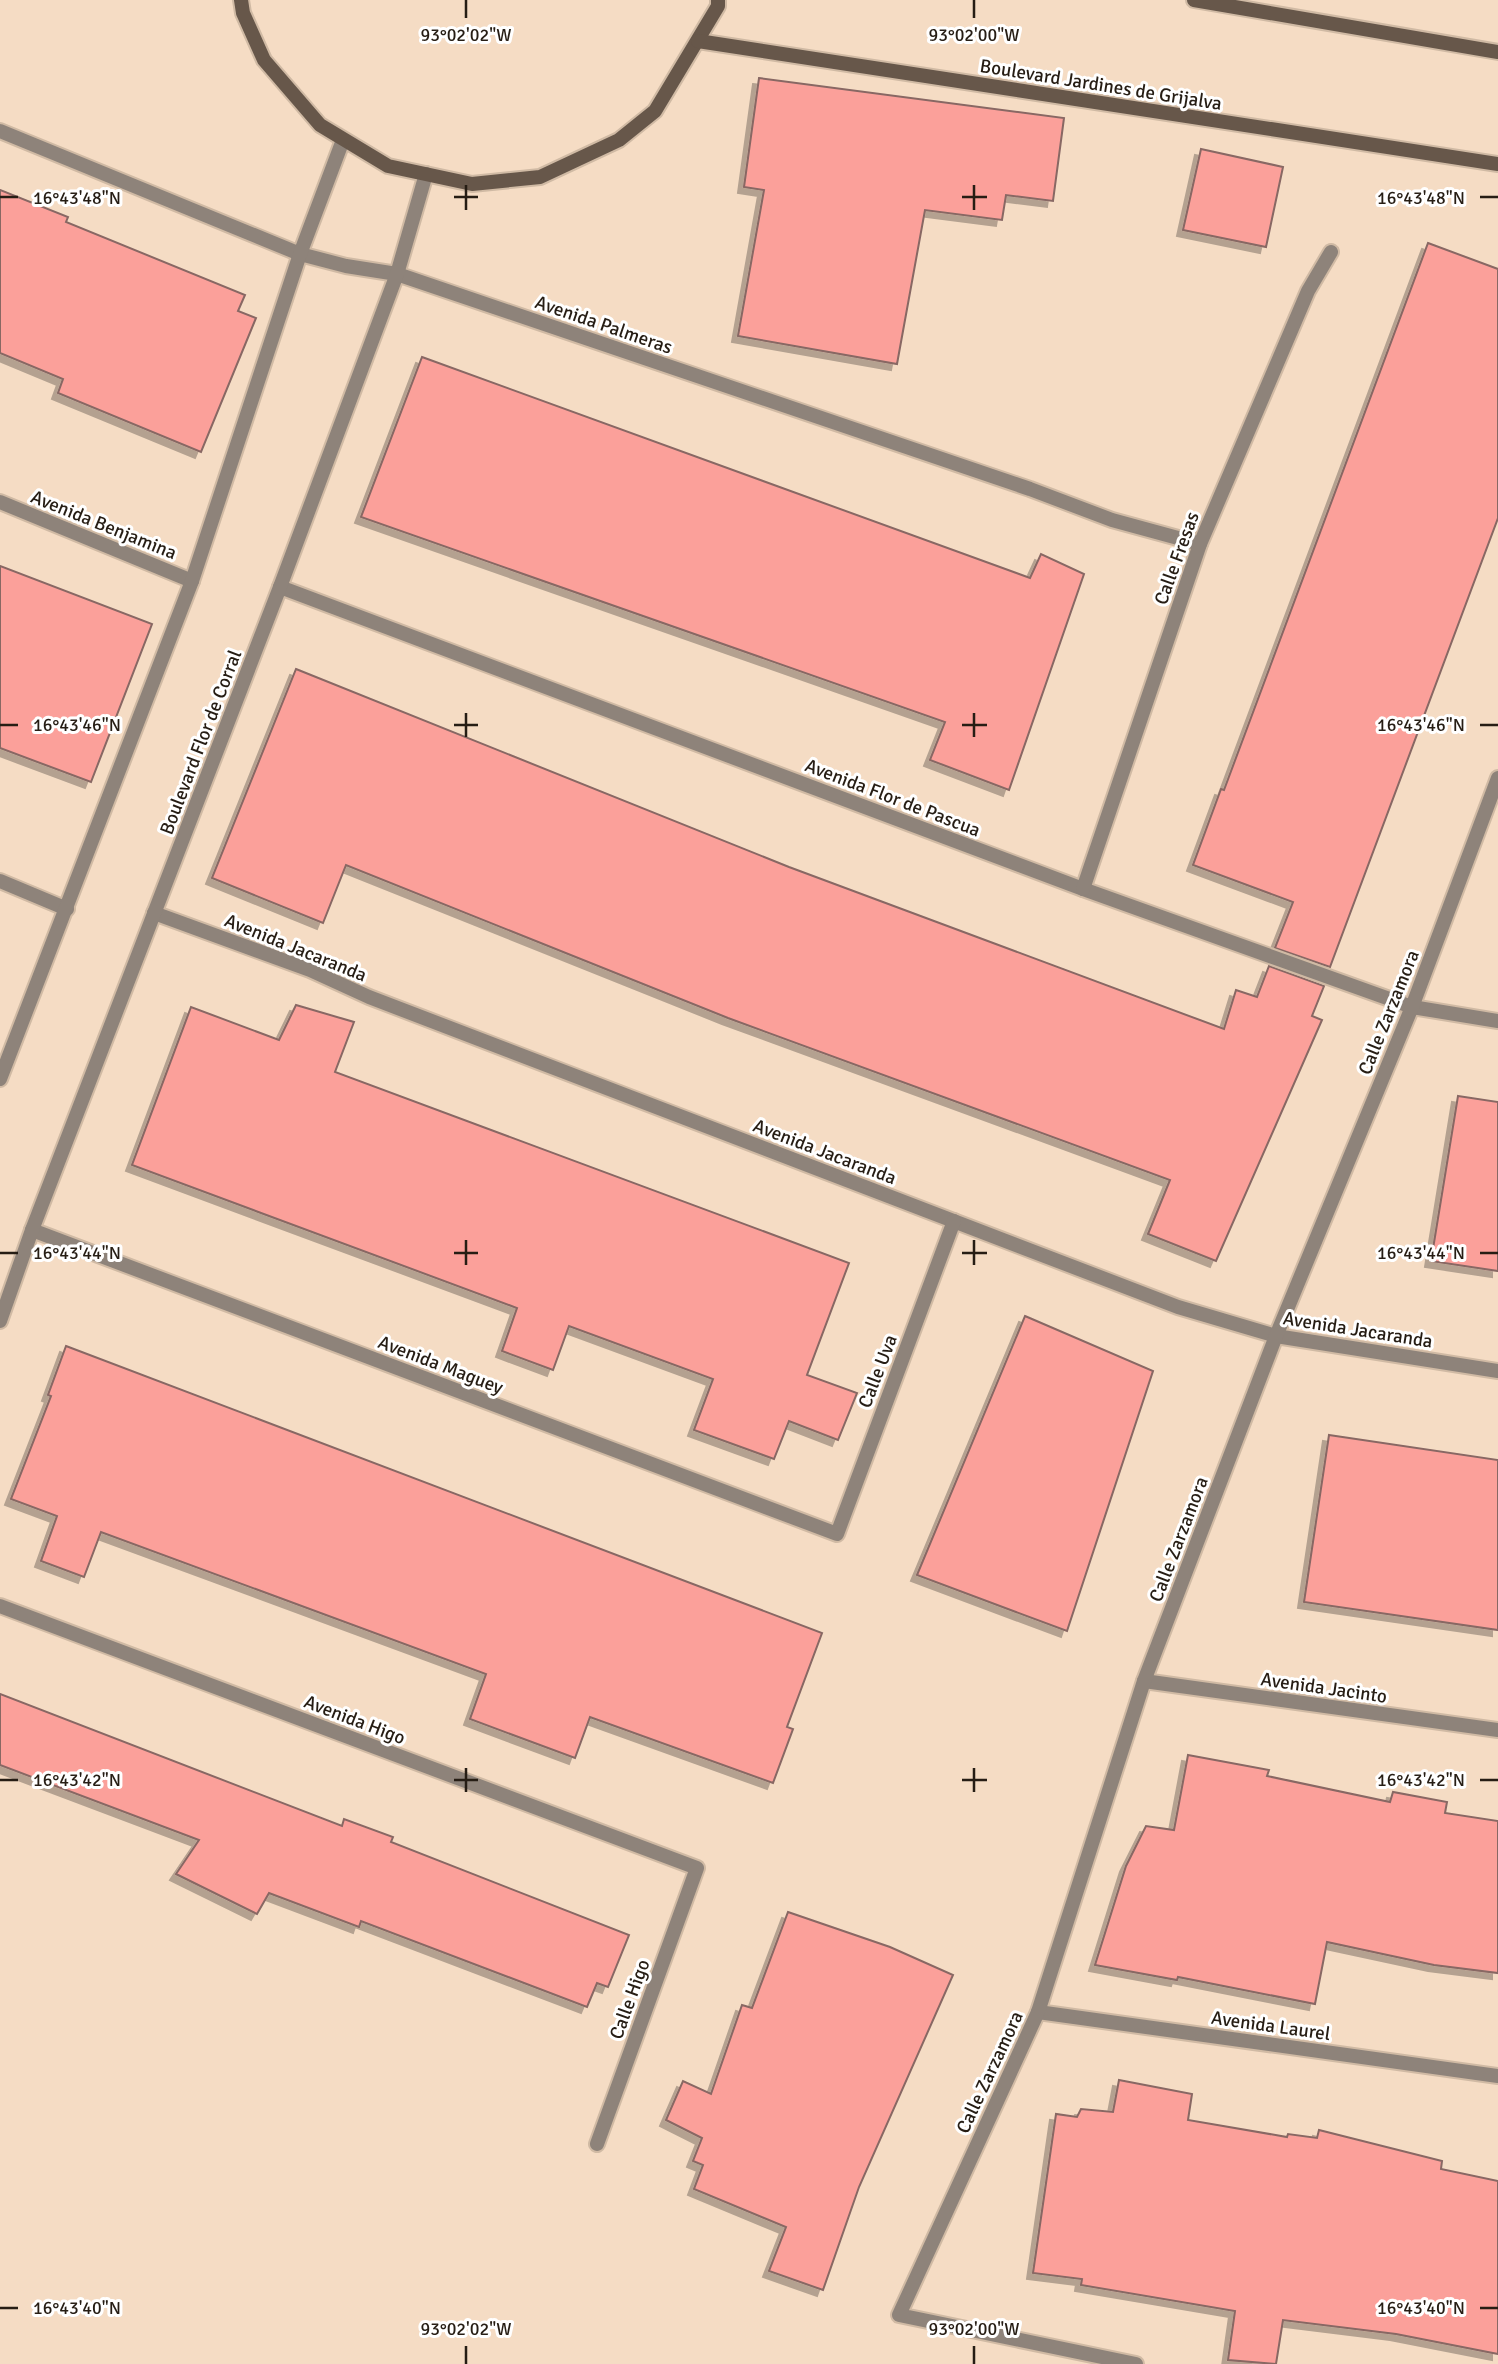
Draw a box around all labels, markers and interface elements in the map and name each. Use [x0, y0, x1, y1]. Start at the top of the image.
text: 93°02'02"W [421, 24, 511, 46]
text: 93°02'00"W [929, 24, 1019, 46]
street label: Boulevard Jardines de Grijalva [978, 54, 1224, 116]
text: 16°43'48"N [33, 187, 121, 209]
text: 16°43'48"N [1377, 187, 1465, 209]
street label: Avenida Palmeras [532, 290, 675, 360]
street label: Avenida Benjamina [27, 485, 180, 565]
street label: Calle Fresas [1149, 509, 1205, 608]
street label: Boulevard Flor de Corral [155, 647, 247, 838]
text: 16°43'46"N [33, 714, 121, 736]
text: 16°43'46"N [1377, 714, 1465, 736]
street label: Avenida Flor de Pascua [802, 753, 984, 842]
street label: Avenida Jacaranda [221, 908, 370, 987]
street label: Calle Zarzamora [1353, 947, 1425, 1078]
street label: Avenida Jacaranda [750, 1114, 900, 1190]
text: 16°43'44"N [33, 1242, 121, 1264]
text: 16°43'44"N [1377, 1242, 1465, 1264]
street label: Avenida Jacaranda [1281, 1306, 1434, 1354]
street label: Avenida Maguey [375, 1330, 507, 1400]
street label: Calle Uva [853, 1331, 903, 1411]
street label: Calle Zarzamora [1144, 1473, 1214, 1605]
street label: Avenida Jacinto [1259, 1667, 1389, 1709]
street label: Avenida Higo [301, 1690, 409, 1750]
text: 16°43'42"N [33, 1769, 121, 1791]
text: 16°43'42"N [1377, 1769, 1465, 1791]
street label: Calle Higo [604, 1956, 656, 2043]
street label: Avenida Laurel [1210, 2006, 1332, 2046]
street label: Calle Zarzamora [951, 2007, 1029, 2137]
text: 16°43'40"N [33, 2297, 121, 2319]
text: 16°43'40"N [1377, 2297, 1465, 2319]
text: 93°02'02"W [421, 2318, 511, 2340]
text: 93°02'00"W [929, 2318, 1019, 2340]

